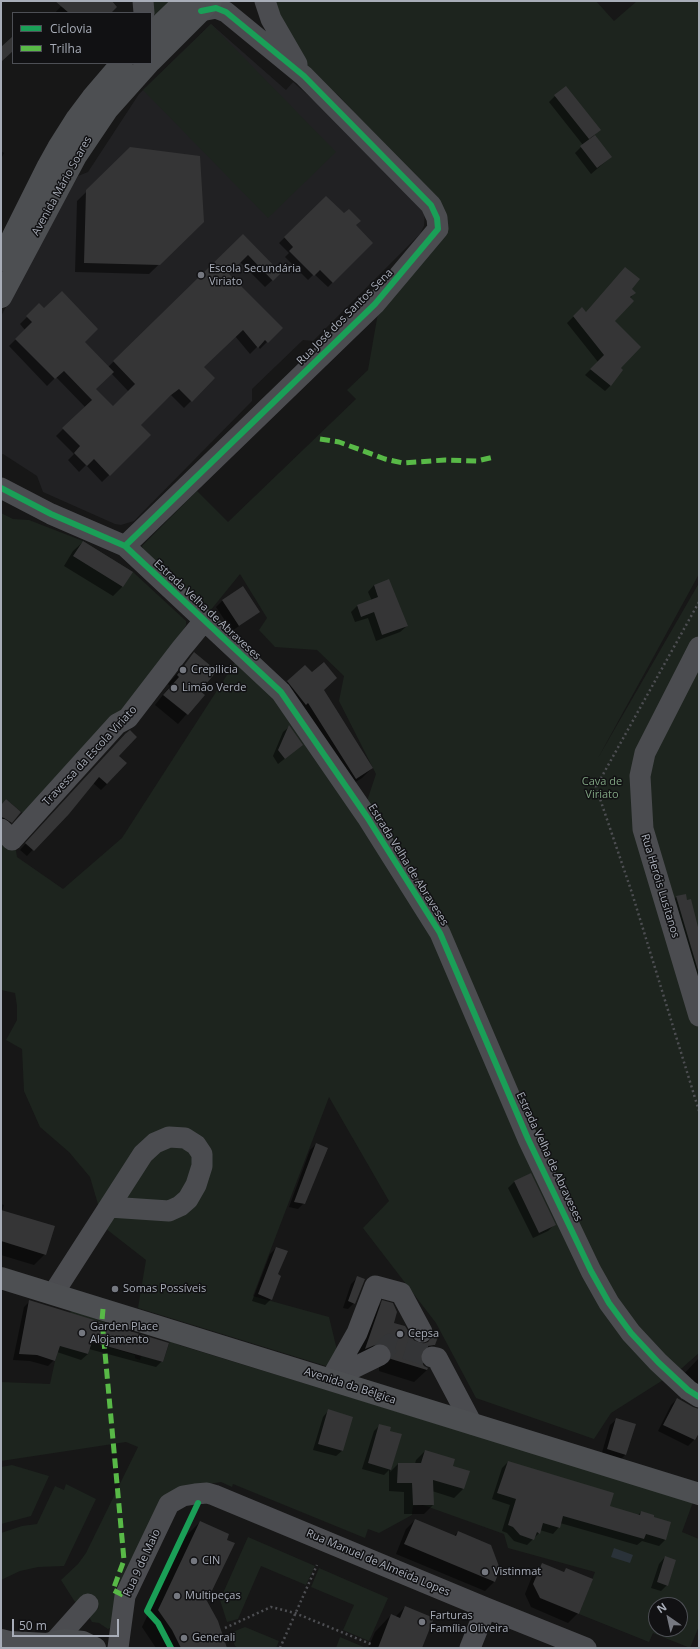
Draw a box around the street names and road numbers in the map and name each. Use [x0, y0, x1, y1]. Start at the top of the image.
street label: Avenida Mário Soares [29, 134, 95, 238]
street label: Rua José dos Santos Sena [294, 266, 396, 368]
street label: Estrada Velha de Abraveses [151, 557, 263, 663]
street label: Travessa da Escola Viriato [40, 703, 140, 809]
street label: Estrada Velha de Abraveses [365, 802, 451, 928]
street label: Rua Heróis Lusitanos [638, 832, 682, 940]
street label: Estrada Velha de Abraveses [513, 1090, 585, 1224]
street label: Avenida da Bélgica [302, 1365, 398, 1407]
street label: Rua 9 de Maio [121, 1527, 163, 1599]
street label: Rua Manuel de Almeida Lopes [304, 1527, 452, 1599]

